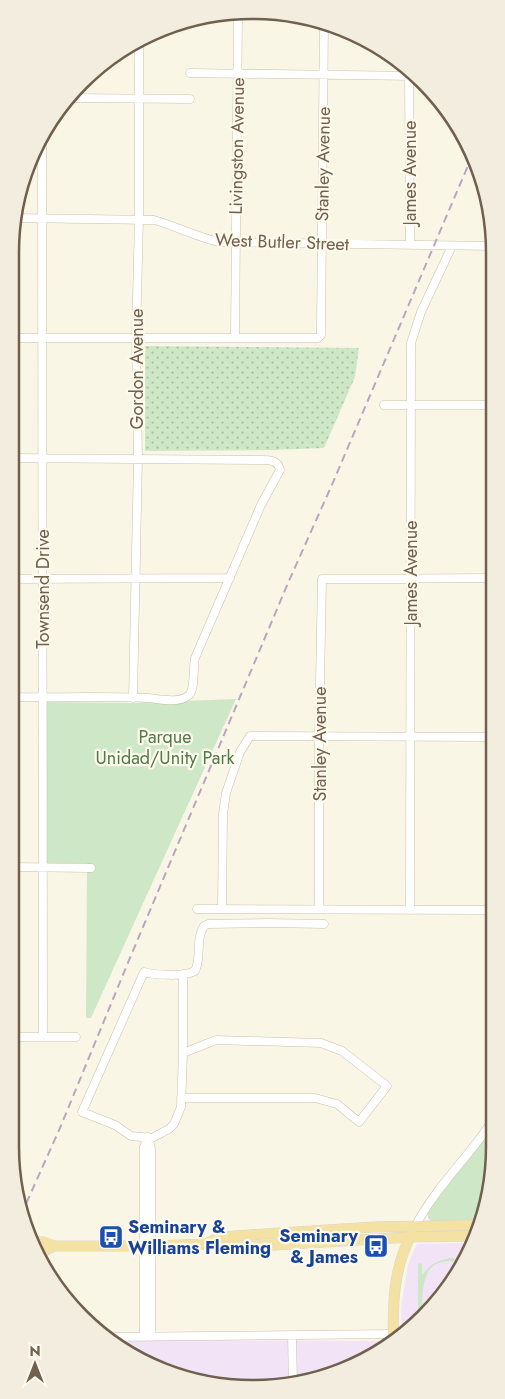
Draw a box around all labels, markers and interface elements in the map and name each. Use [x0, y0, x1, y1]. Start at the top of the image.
street label: Livingston Avenue [223, 77, 251, 215]
street label: Stanley Avenue [309, 106, 337, 222]
street label: James Avenue [397, 120, 423, 228]
street label: West Butler Street [214, 227, 350, 257]
street label: Gordon Avenue [124, 309, 150, 429]
street label: James Avenue [398, 520, 424, 628]
street label: Townsend Drive [30, 529, 56, 649]
street label: Stanley Avenue [307, 687, 333, 801]
park label: Parque Unidad/Unity Park [96, 724, 235, 771]
place label: Seminary & Williams Fleming [128, 1214, 271, 1261]
place label: Seminary & James [279, 1223, 359, 1270]
bus stop icon: Seminary & Williams Fleming [98, 1224, 124, 1250]
bus stop icon: Seminary & James [363, 1233, 389, 1259]
north arrow [10, 1339, 60, 1389]
text: N [29, 1341, 41, 1361]

